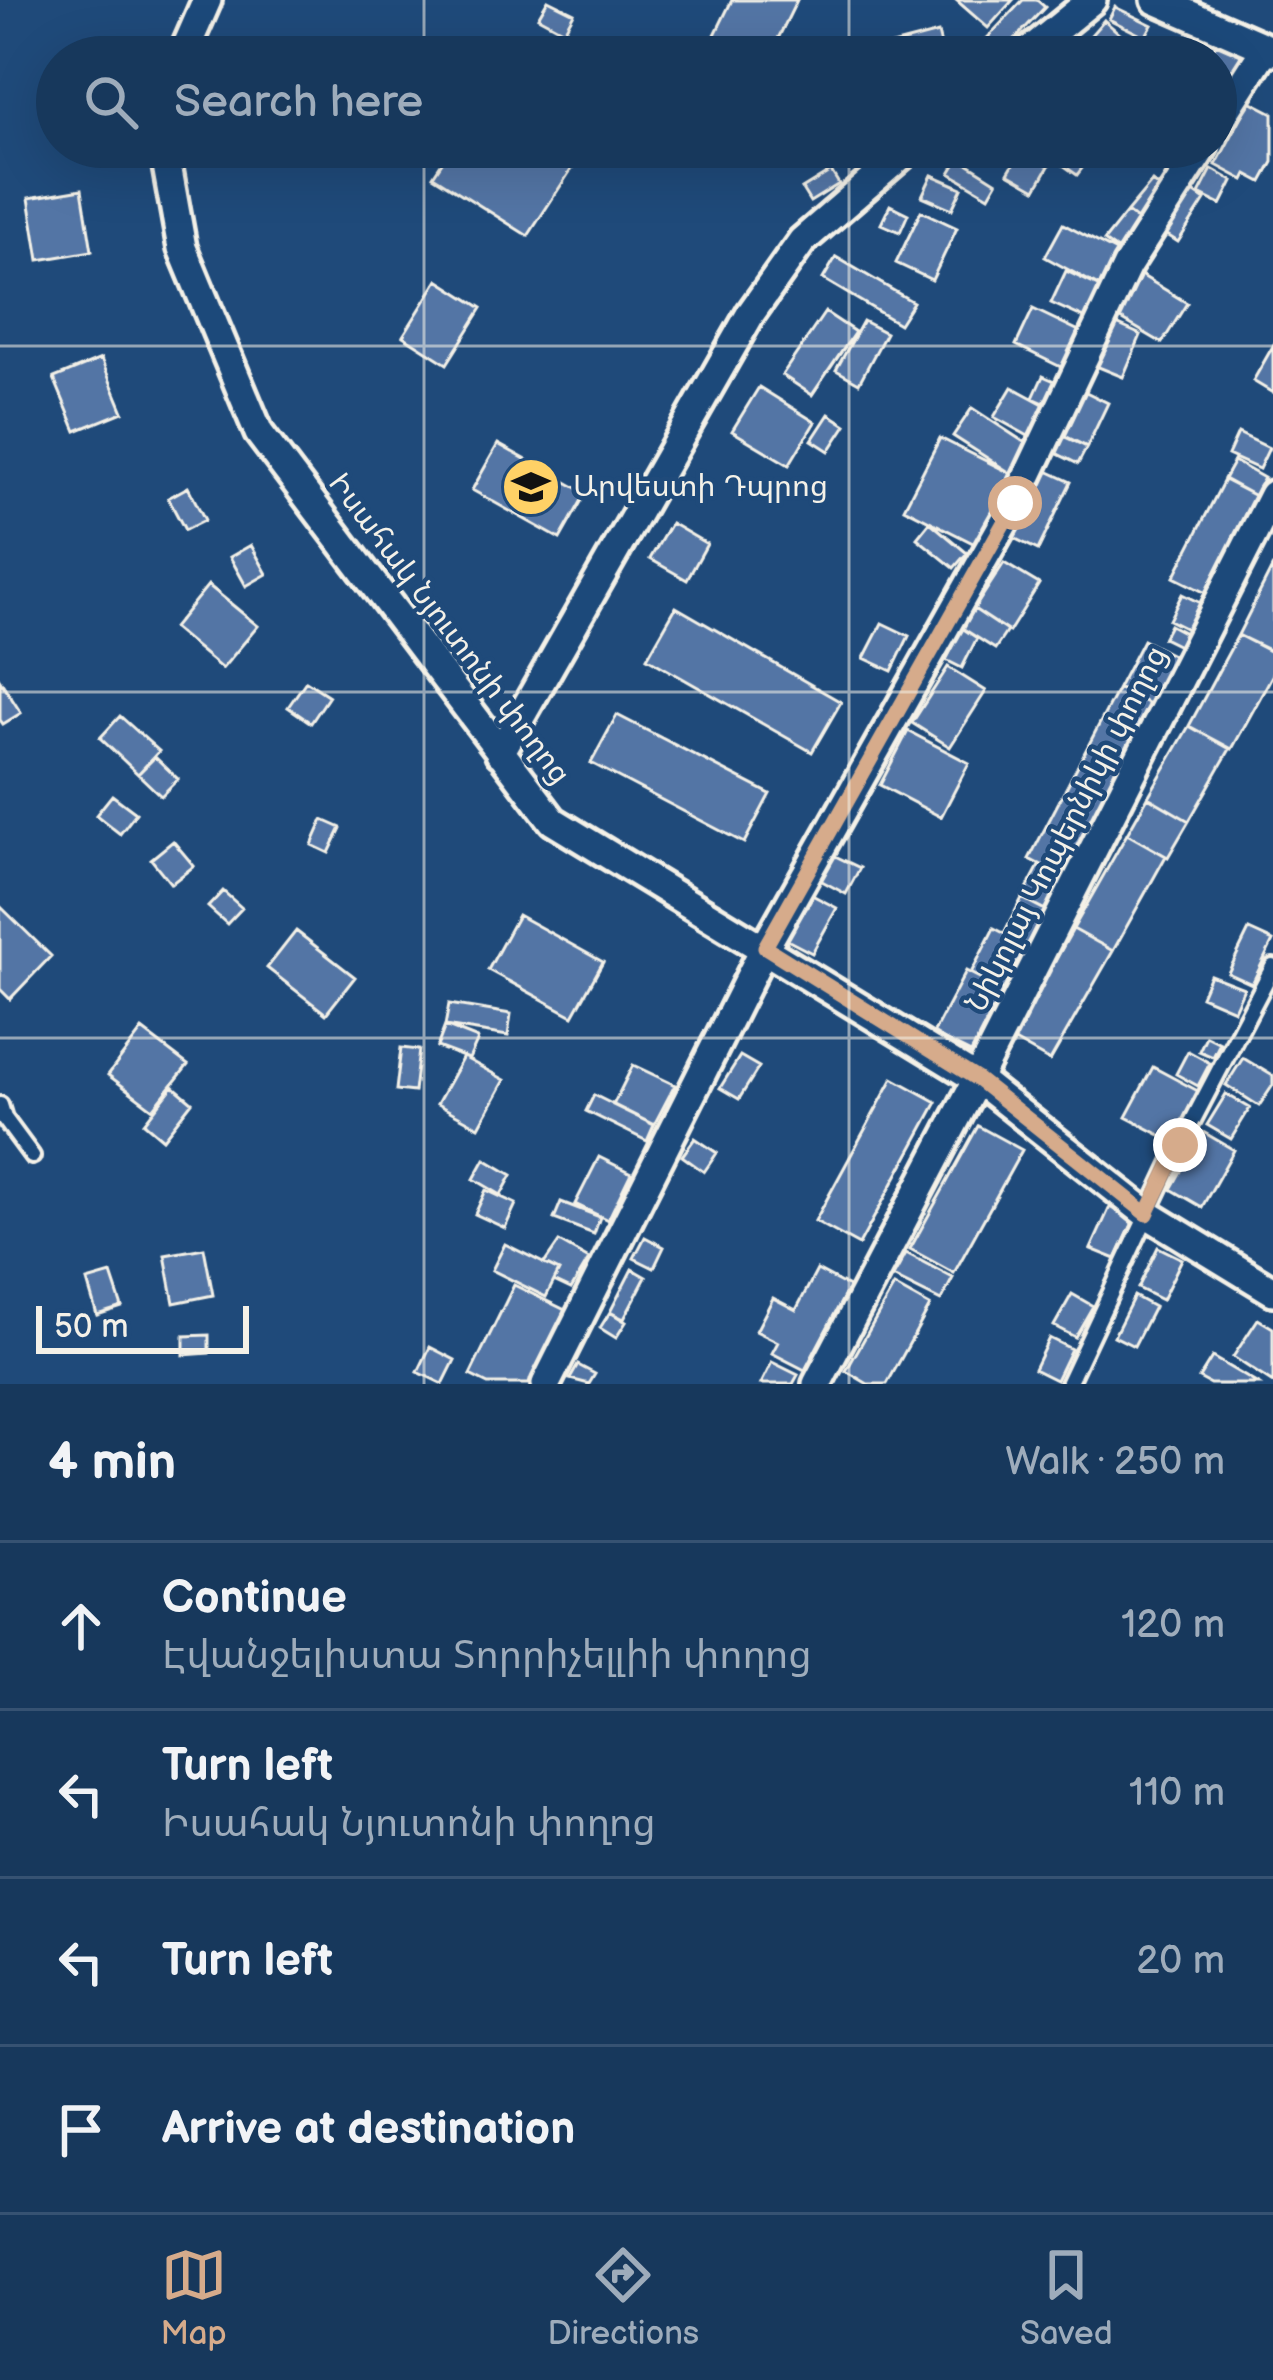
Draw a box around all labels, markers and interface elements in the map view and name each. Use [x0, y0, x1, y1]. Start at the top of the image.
search box [36, 36, 1237, 168]
icon: search [78, 69, 144, 135]
text: Search here [174, 75, 423, 130]
school or university icon: Արվեստի Դպրոց [500, 456, 562, 518]
street label: Իսահակ Նյուտոնի փողոց [320, 467, 578, 791]
place label: Արվեստի Դպրոց [573, 469, 828, 505]
route start [988, 476, 1042, 530]
street label: Նիկոլայ Կոպերնիկի փողոց [959, 640, 1175, 1018]
route end [1153, 1118, 1207, 1172]
scale bar [36, 1300, 249, 1353]
text: 50 m [54, 1307, 129, 1347]
text: 4 min [48, 1432, 176, 1493]
text: Walk · 250 m [1005, 1439, 1225, 1486]
text: Continue [162, 1571, 347, 1626]
icon: ahead [48, 1593, 114, 1659]
text: 120 m [1121, 1602, 1225, 1649]
text: Էվանջելիստա Տորրիչելլիի փողոց [162, 1633, 812, 1680]
text: Turn left [162, 1739, 333, 1794]
icon: left [48, 1761, 114, 1827]
text: 110 m [1129, 1770, 1225, 1817]
text: Իսահակ Նյուտոնի փողոց [162, 1801, 656, 1848]
icon: left [48, 1929, 114, 1995]
text: Turn left [162, 1934, 333, 1989]
text: 20 m [1136, 1938, 1225, 1985]
icon: arrive [48, 2097, 114, 2163]
text: Arrive at destination [162, 2102, 575, 2157]
tab: Map [160, 2242, 227, 2354]
tab: Directions [547, 2242, 699, 2354]
tab: Saved [1020, 2242, 1113, 2354]

